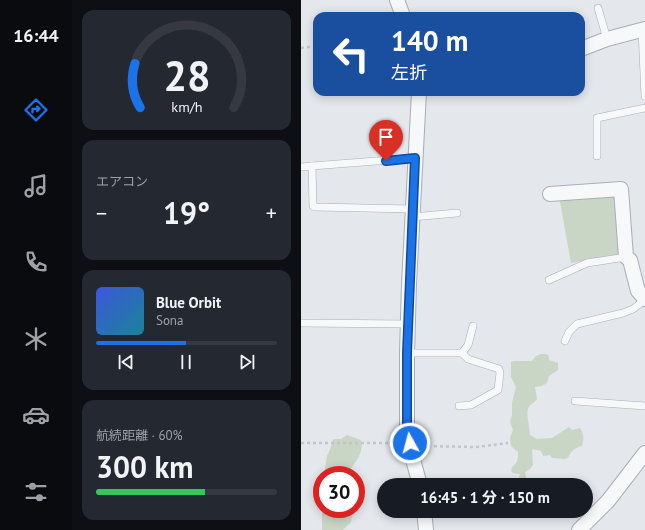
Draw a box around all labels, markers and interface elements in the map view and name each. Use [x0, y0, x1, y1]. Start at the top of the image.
text: 140 m [391, 22, 468, 59]
text: 16:44 [13, 24, 59, 47]
icon: left [325, 28, 377, 80]
text: 28 [163, 49, 210, 102]
text: 左折 [391, 61, 427, 84]
icon: directions [22, 96, 50, 124]
text: km/h [171, 97, 202, 116]
pin [369, 120, 403, 161]
icon: arrive [375, 126, 397, 148]
icon: music [22, 172, 50, 200]
text: エアコン [96, 173, 148, 190]
text: 19° [163, 193, 210, 232]
text: − [96, 199, 107, 227]
text: + [266, 199, 277, 227]
icon: phone [22, 248, 50, 276]
text: Blue Orbit [156, 293, 221, 312]
text: Sona [156, 312, 183, 329]
icon: climate [22, 325, 50, 353]
icon: previous [115, 351, 137, 373]
icon: pause [175, 351, 197, 373]
icon: next [236, 351, 258, 373]
icon: car [22, 401, 50, 429]
position arrow [389, 422, 431, 464]
text: 航続距離 · 60% [96, 427, 183, 444]
text: 300 km [96, 447, 194, 486]
speed limit sign: 30 [313, 466, 365, 518]
icon: filters [22, 478, 50, 506]
text: 16:45 · 1 分 · 150 m [420, 488, 550, 507]

